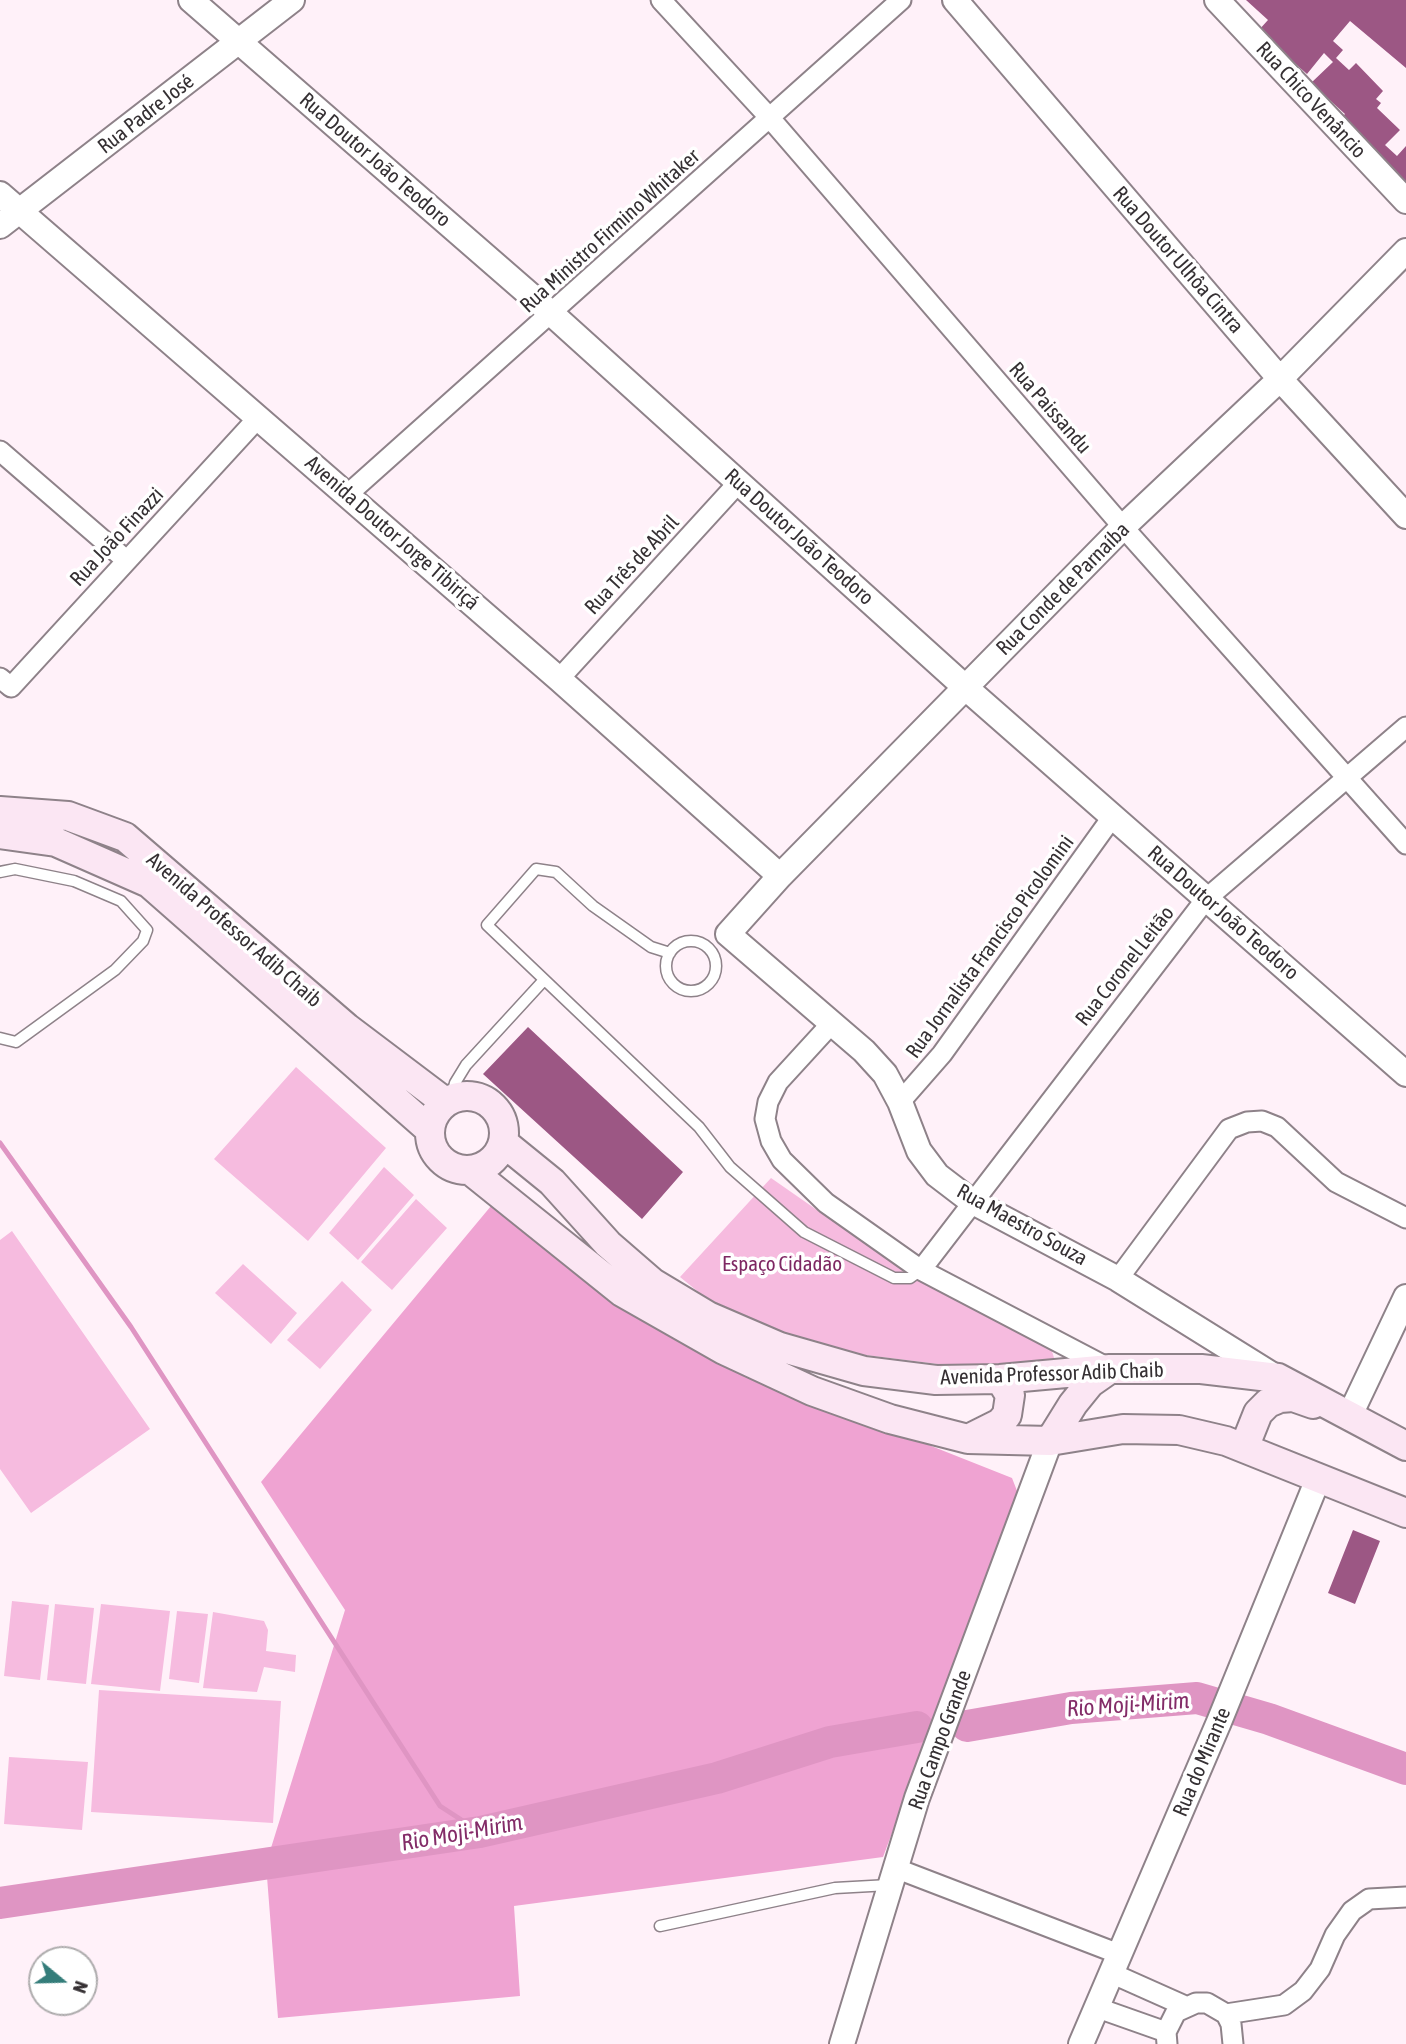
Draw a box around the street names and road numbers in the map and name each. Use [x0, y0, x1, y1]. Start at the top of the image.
street label: Rua Chico Venâncio [1251, 37, 1371, 163]
street label: Rua Padre José [93, 69, 199, 159]
street label: Rua Doutor João Teodoro [294, 87, 456, 233]
street label: Rua Ministro Firmino Whitaker [515, 144, 705, 318]
street label: Rua Doutor Ulhôa Cintra [1107, 181, 1249, 339]
street label: Rua Paissandu [1004, 357, 1096, 459]
street label: Avenida Doutor Jorge Tibiriçá [300, 450, 484, 616]
street label: Rua Doutor João Teodoro [719, 463, 879, 611]
street label: Rua João Finazzi [65, 482, 169, 592]
street label: Rua Três de Abril [580, 510, 684, 620]
street label: Rua Conde de Parnaíba [991, 517, 1135, 661]
street label: Rua Jornalista Francisco Picolomini [901, 831, 1079, 1063]
street label: Rua Doutor João Teodoro [1142, 840, 1304, 986]
street label: Avenida Professor Adib Chaib [141, 847, 327, 1013]
street label: Rua Coronel Leitão [1070, 901, 1180, 1031]
street label: Rua Maestro Souza [952, 1179, 1092, 1271]
street label: Avenida Professor Adib Chaib [940, 1358, 1164, 1390]
street label: Rua Campo Grande [903, 1667, 977, 1813]
street label: Rua do Mirante [1168, 1704, 1236, 1820]

